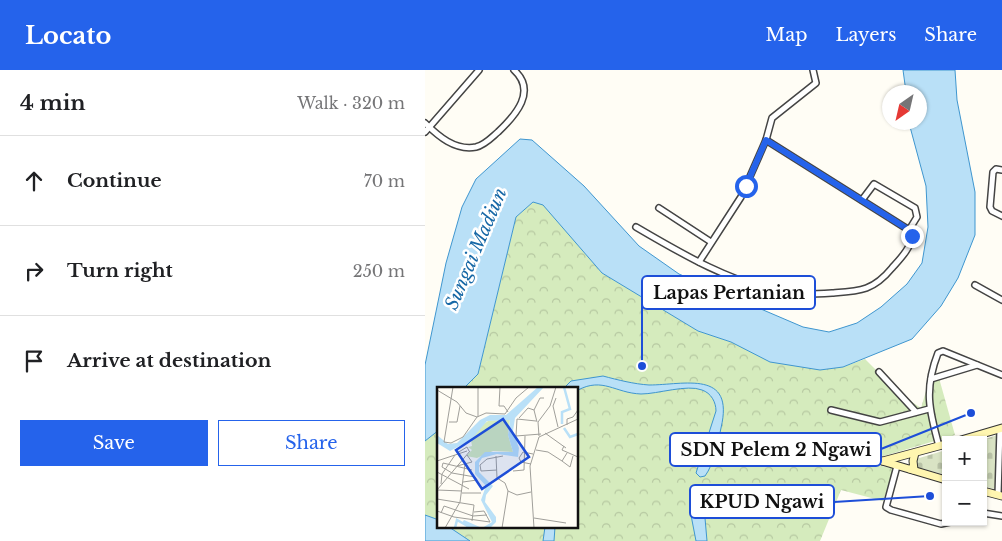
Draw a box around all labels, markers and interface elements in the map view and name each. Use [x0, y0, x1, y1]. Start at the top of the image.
text: Locato [25, 21, 111, 50]
text: Map [766, 24, 807, 46]
text: Layers [835, 24, 896, 46]
text: Share [924, 24, 977, 46]
north arrow [882, 85, 927, 130]
text: 4 min [20, 90, 86, 116]
text: Walk · 320 m [297, 93, 405, 113]
icon: ahead [20, 167, 48, 195]
text: Continue [67, 169, 162, 192]
text: 70 m [364, 171, 405, 191]
route start [735, 175, 758, 198]
water label: Sungai Madiun [440, 185, 512, 313]
route end [901, 225, 924, 248]
icon: right [20, 257, 48, 285]
text: Turn right [67, 259, 173, 282]
text: 250 m [353, 261, 405, 281]
callout: Lapas Pertanian [642, 276, 815, 309]
text: Lapas Pertanian [653, 282, 805, 304]
icon: arrive [20, 347, 48, 375]
text: Arrive at destination [67, 349, 271, 372]
inset map [437, 387, 579, 528]
button: Save [20, 420, 208, 466]
button: Share [218, 420, 405, 466]
callout: SDN Pelem 2 Ngawi [670, 433, 881, 466]
map controls [942, 436, 987, 526]
button: + [942, 436, 987, 481]
text: SDN Pelem 2 Ngawi [681, 439, 872, 461]
button: − [942, 481, 987, 526]
callout: KPUD Ngawi [690, 485, 834, 518]
text: KPUD Ngawi [700, 491, 825, 513]

